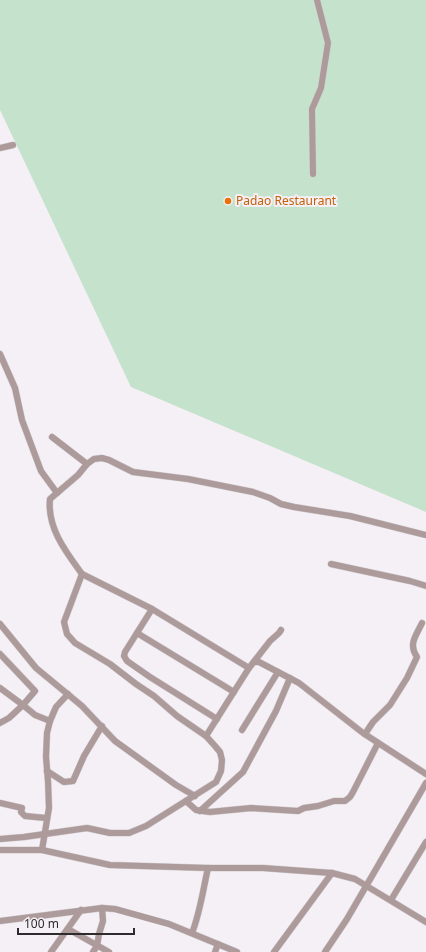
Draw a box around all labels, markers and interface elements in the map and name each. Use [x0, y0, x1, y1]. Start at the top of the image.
place label: Padao Restaurant [236, 192, 337, 209]
marker: Padao Restaurant [223, 196, 233, 206]
scale bar [18, 910, 134, 936]
text: 100 m [24, 915, 59, 932]

